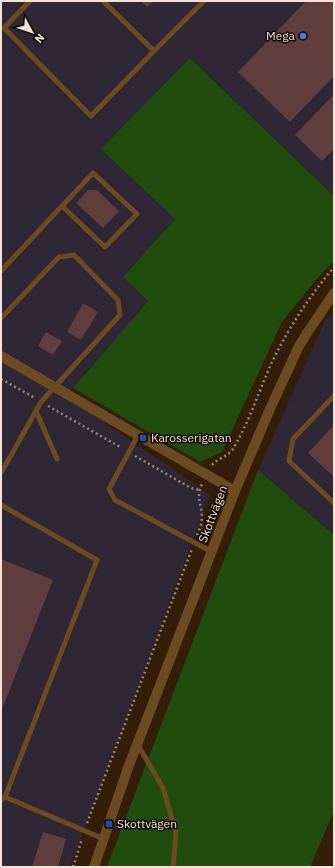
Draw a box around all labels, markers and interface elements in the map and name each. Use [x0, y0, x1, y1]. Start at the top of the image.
north arrow [12, 12, 52, 52]
place label: Mega [266, 28, 296, 43]
text: N [32, 31, 48, 46]
marker: Mega [298, 31, 308, 41]
place label: Karosserigatan [151, 430, 232, 445]
marker: Karosserigatan [138, 433, 148, 443]
street label: Skottvägen [195, 483, 230, 545]
place label: Skottvägen [117, 816, 177, 831]
marker: Skottvägen [104, 819, 114, 829]

